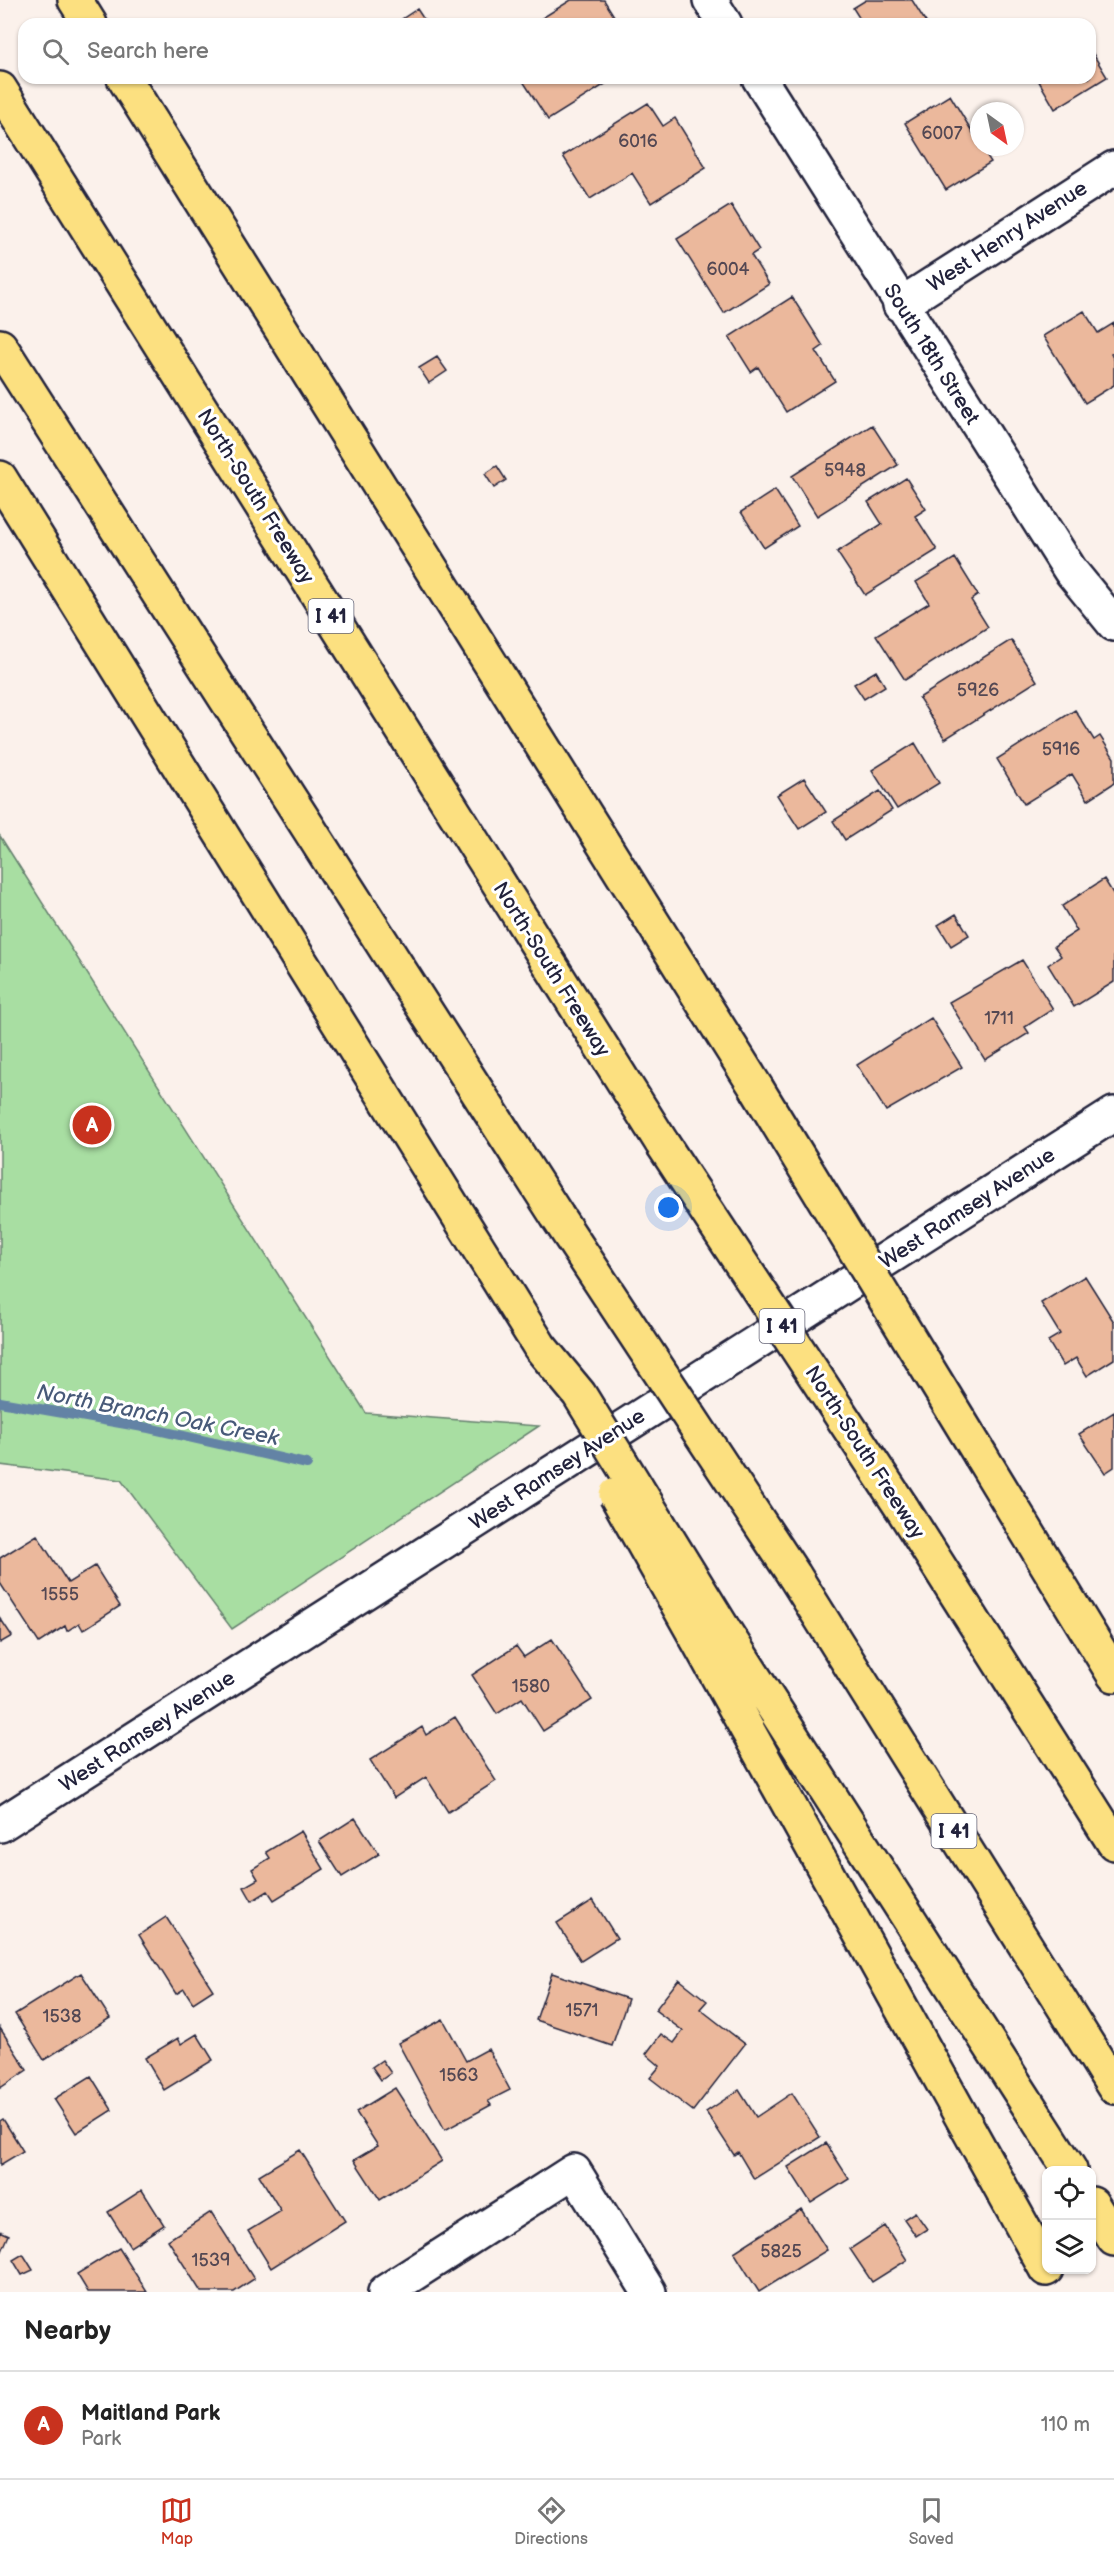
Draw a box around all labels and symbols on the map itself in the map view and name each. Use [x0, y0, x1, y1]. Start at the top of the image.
north arrow [970, 102, 1024, 156]
house number: 6007 [921, 123, 963, 144]
house number: 6016 [618, 131, 658, 152]
street label: West Henry Avenue [923, 175, 1092, 297]
house number: 6004 [706, 259, 750, 280]
street label: South 18th Street [878, 279, 985, 430]
street label: North-South Freeway [192, 404, 320, 589]
house number: 5948 [824, 460, 866, 481]
road number: I 41 [308, 599, 354, 633]
house number: 5926 [957, 680, 999, 701]
house number: 5916 [1042, 739, 1080, 760]
street label: North-South Freeway [488, 877, 616, 1062]
house number: 1711 [984, 1008, 1014, 1029]
pin: A [72, 1102, 112, 1148]
street label: West Ramsey Avenue [875, 1142, 1060, 1274]
your location [654, 1193, 683, 1222]
road number: I 41 [760, 1309, 804, 1343]
street label: North-South Freeway [799, 1361, 930, 1544]
water label: North Branch Oak Creek [34, 1379, 282, 1452]
street label: West Ramsey Avenue [465, 1403, 650, 1535]
house number: 1555 [41, 1584, 79, 1605]
street label: West Ramsey Avenue [55, 1665, 240, 1797]
house number: 1580 [512, 1676, 550, 1697]
road number: I 41 [932, 1814, 976, 1848]
house number: 1571 [565, 2000, 599, 2021]
house number: 1538 [43, 2006, 81, 2027]
house number: 1563 [439, 2065, 479, 2086]
house number: 5825 [760, 2241, 802, 2262]
house number: 1539 [192, 2250, 230, 2271]

